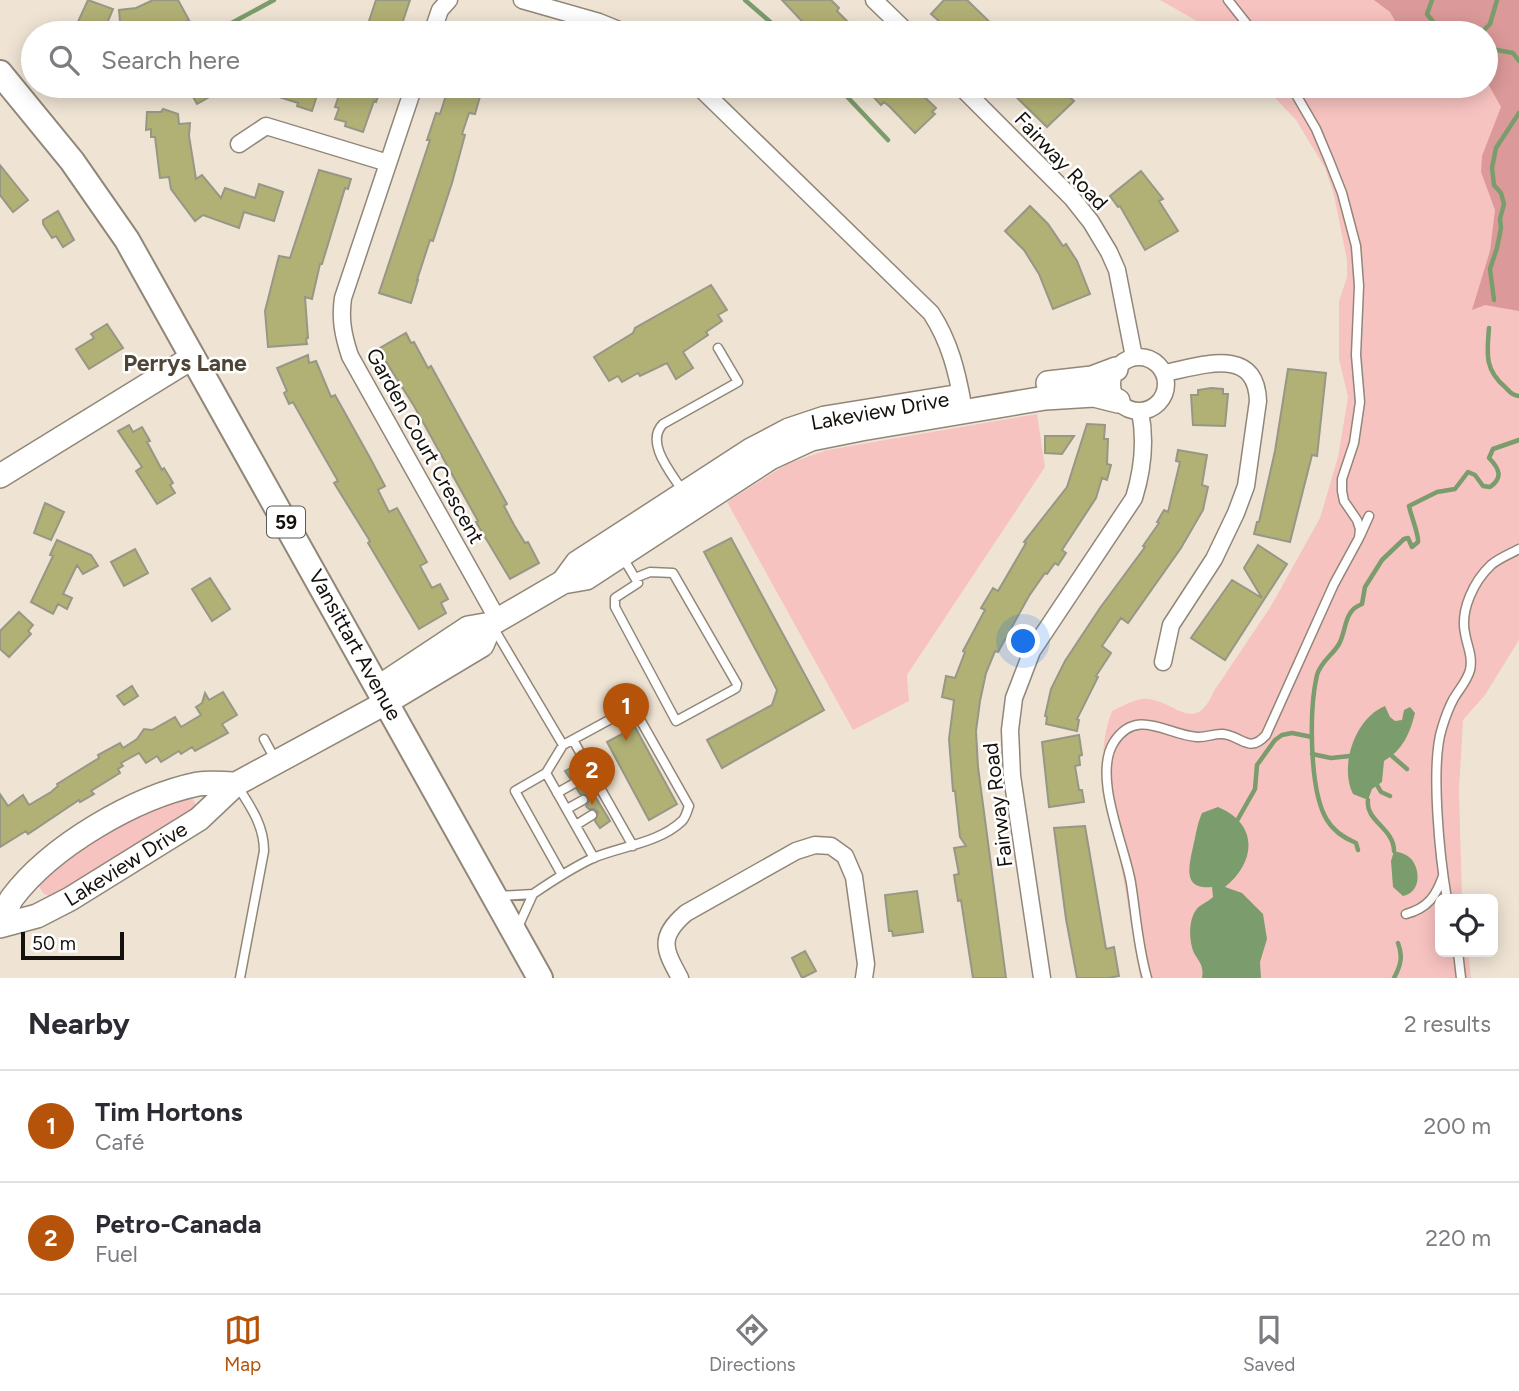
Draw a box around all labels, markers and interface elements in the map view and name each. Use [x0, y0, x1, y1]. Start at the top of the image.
search box [21, 21, 1498, 98]
icon: search [45, 41, 83, 79]
text: Search here [101, 44, 240, 76]
street label: Fairway Road [1009, 106, 1113, 215]
street label: Garden Court Crescent [361, 344, 490, 548]
district label: Perrys Lane [123, 349, 247, 377]
street label: Lakeview Drive [809, 386, 951, 435]
road number: 59 [267, 506, 305, 538]
street label: Vansittart Avenue [304, 565, 407, 725]
your location [1006, 624, 1040, 658]
pin: 1 [603, 683, 649, 741]
street label: Fairway Road [977, 741, 1018, 869]
pin: 2 [569, 747, 615, 805]
street label: Lakeview Drive [60, 816, 192, 911]
map controls [1435, 894, 1498, 957]
button: locate [1435, 894, 1498, 957]
scale bar [21, 929, 124, 961]
text: 50 m [32, 932, 76, 955]
text: Nearby [28, 1005, 130, 1042]
text: 2 results [1404, 1010, 1491, 1038]
text: Tim Hortons [95, 1096, 243, 1128]
text: 1 [46, 1112, 56, 1140]
text: 200 m [1423, 1112, 1491, 1140]
text: Café [95, 1128, 144, 1156]
text: Petro-Canada [95, 1208, 262, 1240]
text: 2 [44, 1224, 58, 1252]
text: 220 m [1425, 1224, 1491, 1252]
text: Fuel [95, 1240, 138, 1268]
tab: Map [224, 1311, 262, 1376]
tab: Directions [709, 1311, 796, 1376]
tab: Saved [1243, 1311, 1295, 1376]

